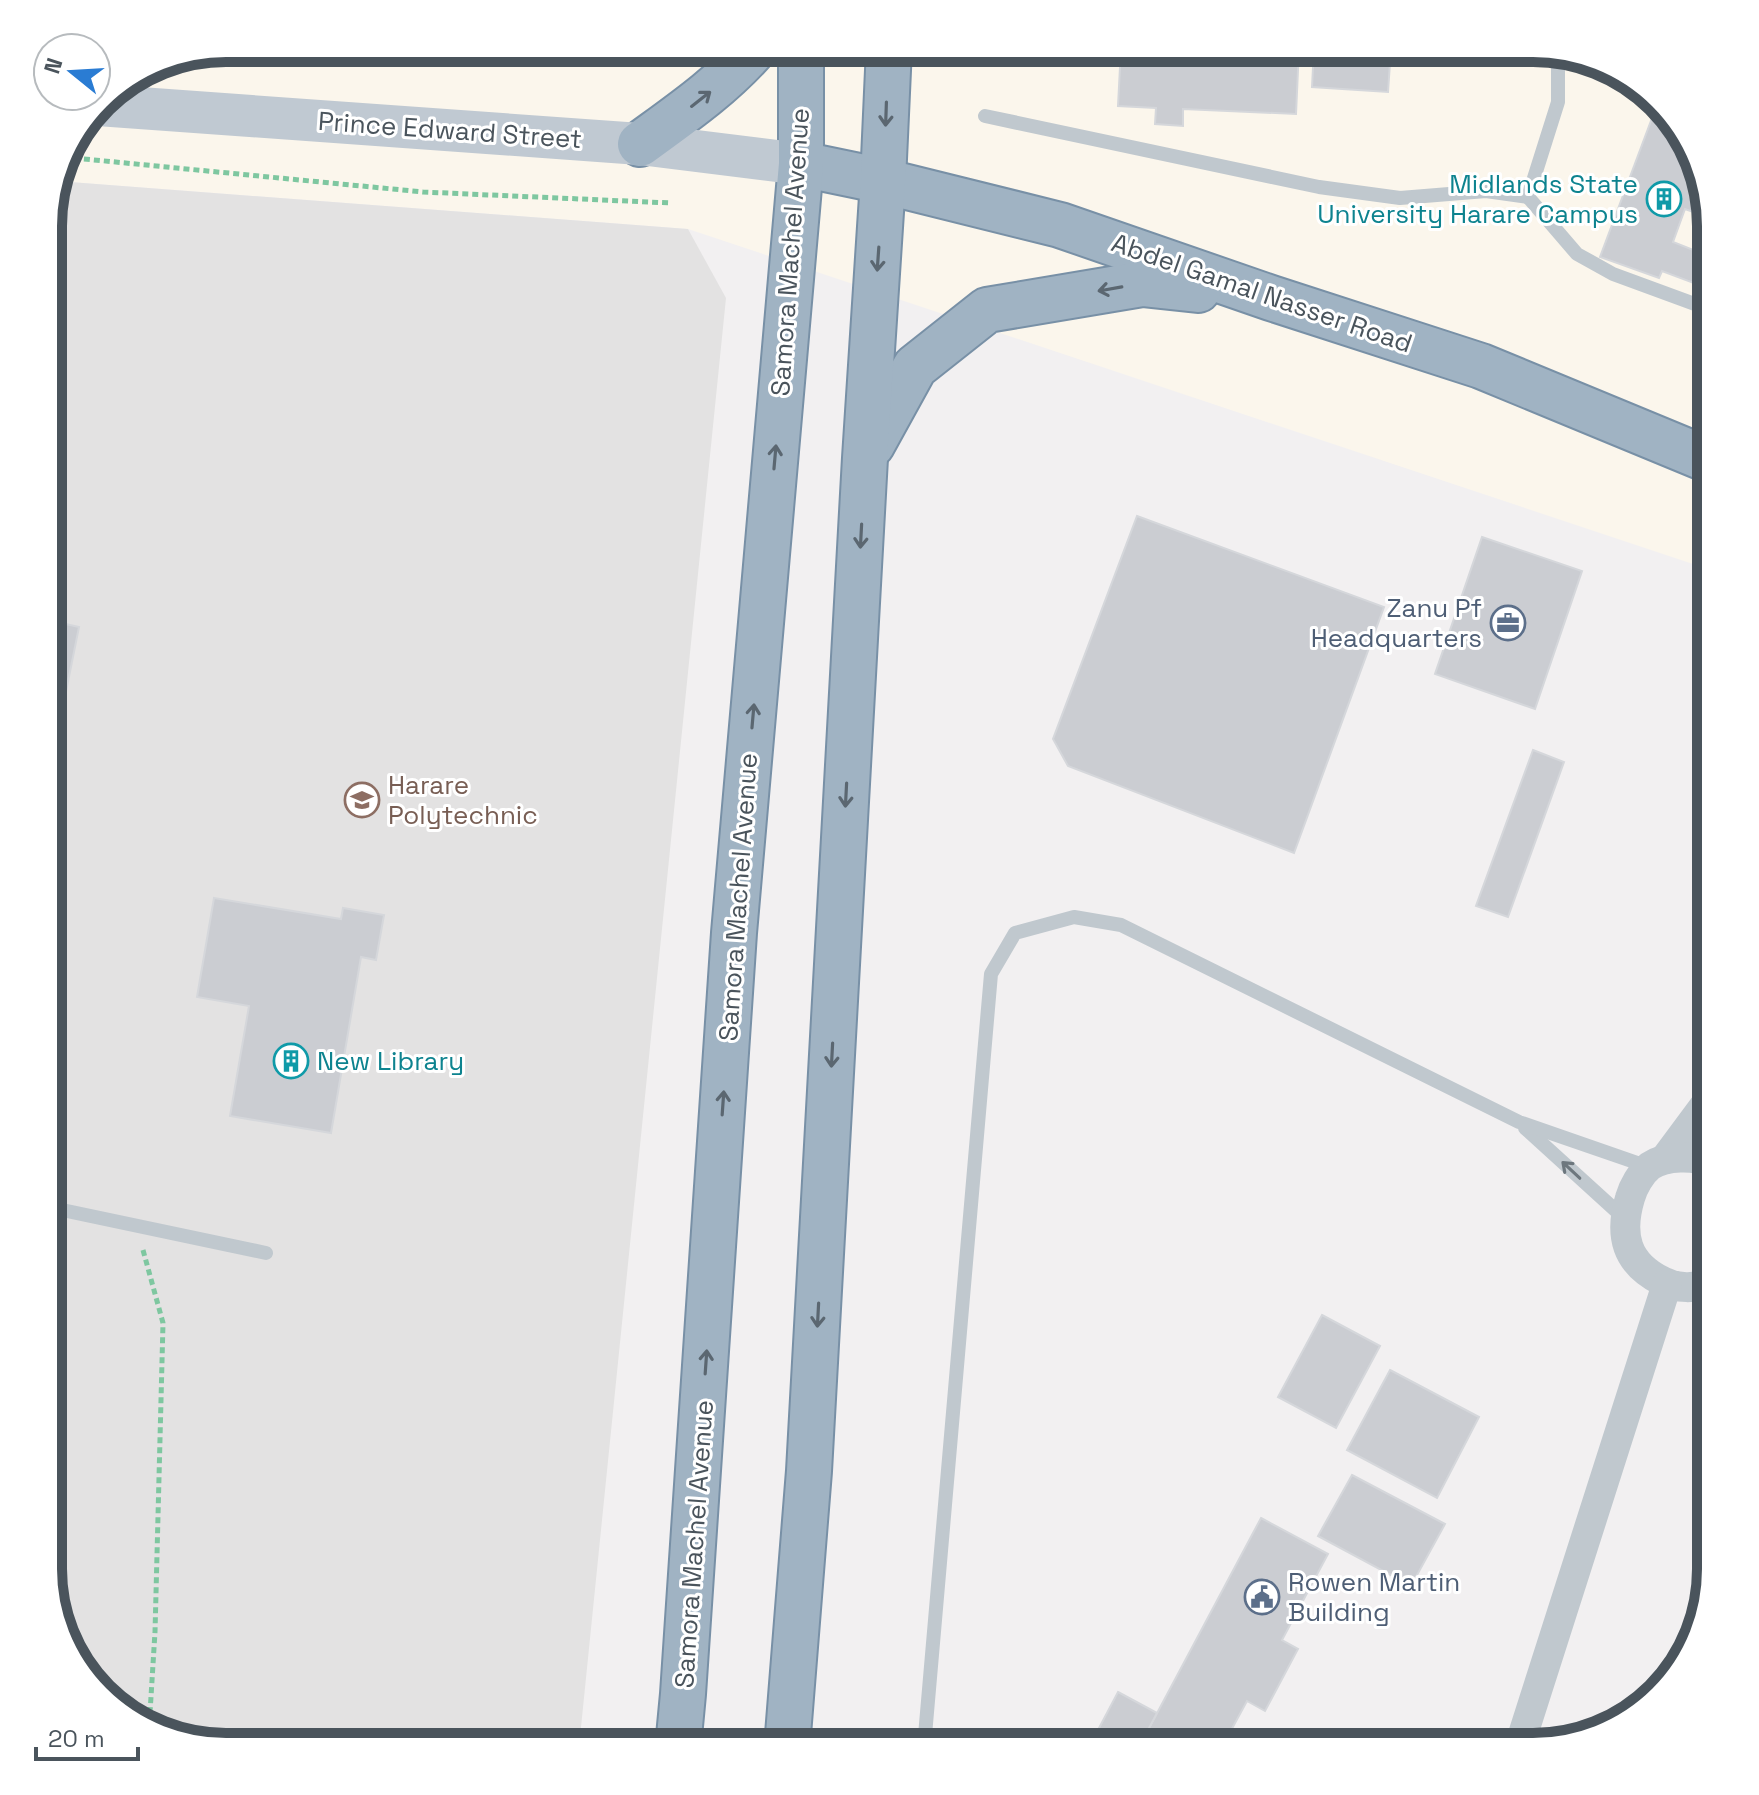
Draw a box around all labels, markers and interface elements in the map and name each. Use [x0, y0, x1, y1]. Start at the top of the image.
north arrow [32, 32, 112, 112]
text: N [37, 54, 69, 77]
one-way arrow [689, 91, 711, 108]
one-way arrow [878, 100, 893, 127]
street label: Prince Edward Street [317, 104, 583, 156]
street label: Samora Machel Avenue [763, 107, 817, 397]
place label: Midlands State University Harare Campus [1317, 167, 1638, 231]
building icon: Midlands State University Harare Campus [1645, 180, 1683, 218]
street label: Abdel Gamal Nasser Road [1107, 225, 1417, 361]
one-way arrow [870, 245, 885, 272]
one-way arrow [1098, 283, 1123, 298]
one-way arrow [768, 444, 783, 471]
one-way arrow [853, 522, 868, 549]
place label: Zanu Pf Headquarters [1311, 591, 1482, 655]
office icon: Zanu Pf Headquarters [1489, 604, 1527, 642]
one-way arrow [745, 703, 760, 730]
street label: Samora Machel Avenue [711, 752, 765, 1042]
place label: Harare Polytechnic [388, 768, 538, 832]
school or university icon: Harare Polytechnic [343, 781, 381, 819]
one-way arrow [839, 781, 854, 808]
one-way arrow [824, 1041, 839, 1068]
building icon: New Library [272, 1042, 310, 1080]
place label: New Library [317, 1044, 464, 1078]
one-way arrow [716, 1090, 731, 1117]
one-way arrow [1562, 1162, 1582, 1180]
one-way arrow [810, 1301, 825, 1328]
one-way arrow [699, 1349, 714, 1376]
street label: Samora Machel Avenue [667, 1399, 721, 1689]
place label: Rowen Martin Building [1288, 1565, 1460, 1629]
public building icon: Rowen Martin Building [1243, 1578, 1281, 1616]
scale bar [36, 1711, 138, 1761]
text: 20 m [48, 1723, 105, 1754]

